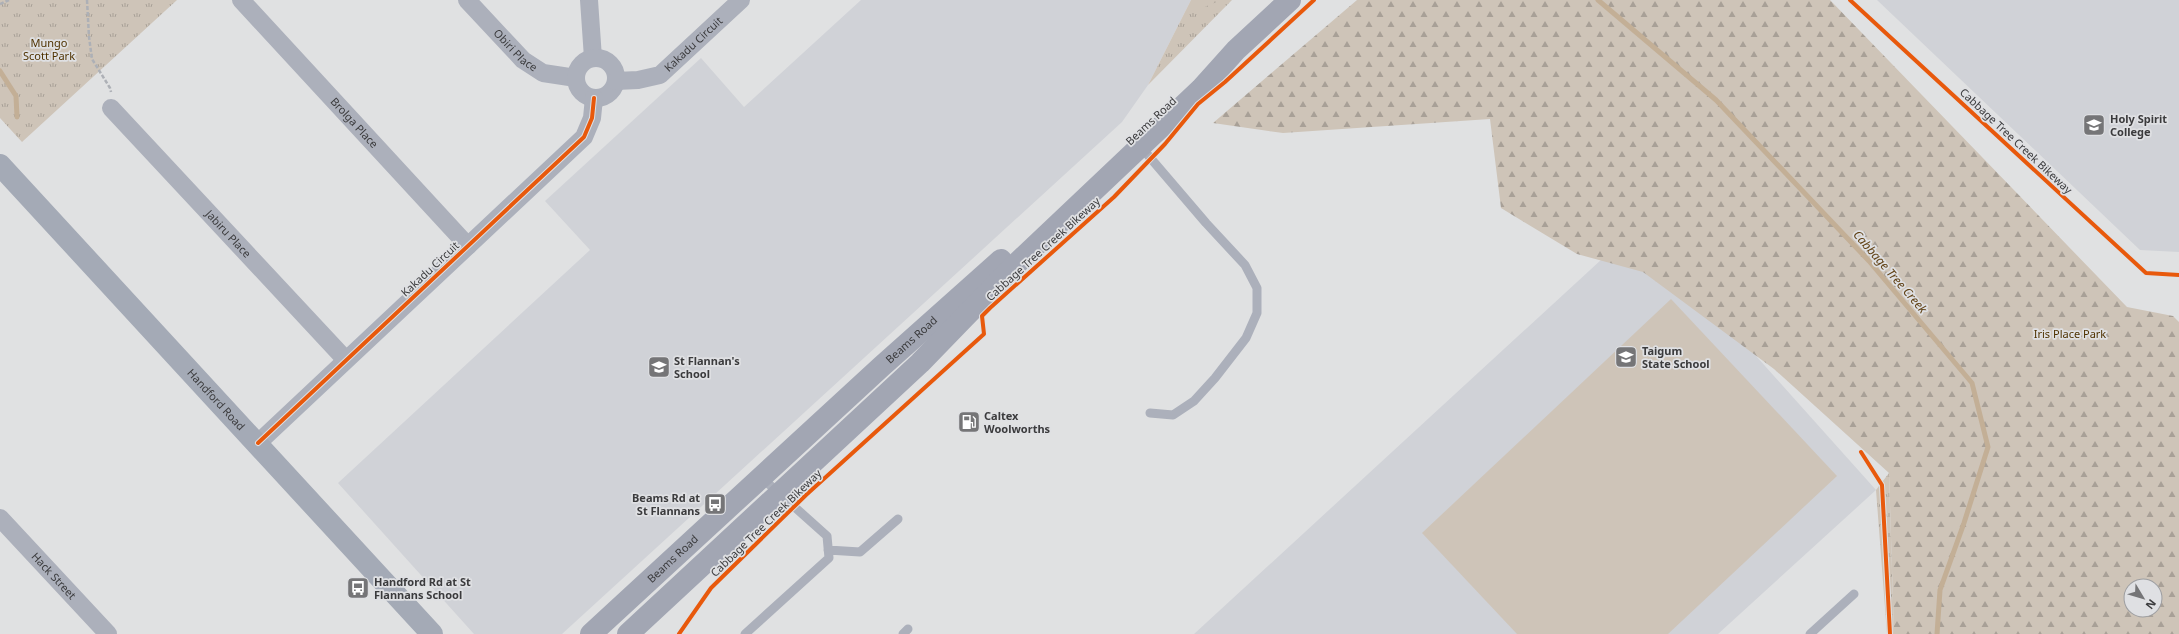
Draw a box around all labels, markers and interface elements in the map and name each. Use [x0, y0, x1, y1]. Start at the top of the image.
street label: Kakadu Circuit [661, 13, 725, 75]
street label: Obiri Place [491, 25, 541, 74]
park label: Mungo Scott Park [23, 35, 75, 63]
street label: Cabbage Tree Creek Bikeway [1957, 85, 2076, 197]
street label: Beams Road [1122, 93, 1179, 148]
street label: Brolga Place [327, 94, 382, 151]
place label: Holy Spirit College [2110, 111, 2167, 139]
school or university icon: Holy Spirit College [2081, 112, 2107, 138]
street label: Cabbage Tree Creek Bikeway [982, 193, 1103, 304]
street label: Jabiru Place [202, 206, 255, 261]
water label: Cabbage Tree Creek [1849, 226, 1932, 318]
street label: Kakadu Circuit [397, 238, 462, 300]
street label: Beams Road [882, 312, 940, 366]
park label: Iris Place Park [2034, 326, 2106, 341]
place label: Taigum State School [1642, 343, 1710, 371]
school or university icon: Taigum State School [1613, 344, 1639, 370]
place label: St Flannan's School [674, 353, 740, 381]
school or university icon: St Flannan's School [646, 354, 672, 380]
street label: Handford Road [184, 365, 249, 433]
place label: Caltex Woolworths [984, 408, 1051, 436]
fuel station icon: Caltex Woolworths [956, 409, 982, 435]
street label: Cabbage Tree Creek Bikeway [707, 465, 825, 580]
place label: Beams Rd at St Flannans [632, 490, 700, 518]
bus stop icon: Beams Rd at St Flannans [702, 491, 728, 517]
street label: Beams Road [644, 531, 701, 586]
street label: Hack Street [29, 549, 80, 602]
place label: Handford Rd at St Flannans School [374, 574, 471, 602]
bus stop icon: Handford Rd at St Flannans School [345, 575, 371, 601]
north arrow [2123, 578, 2163, 618]
text: N [2143, 596, 2160, 613]

